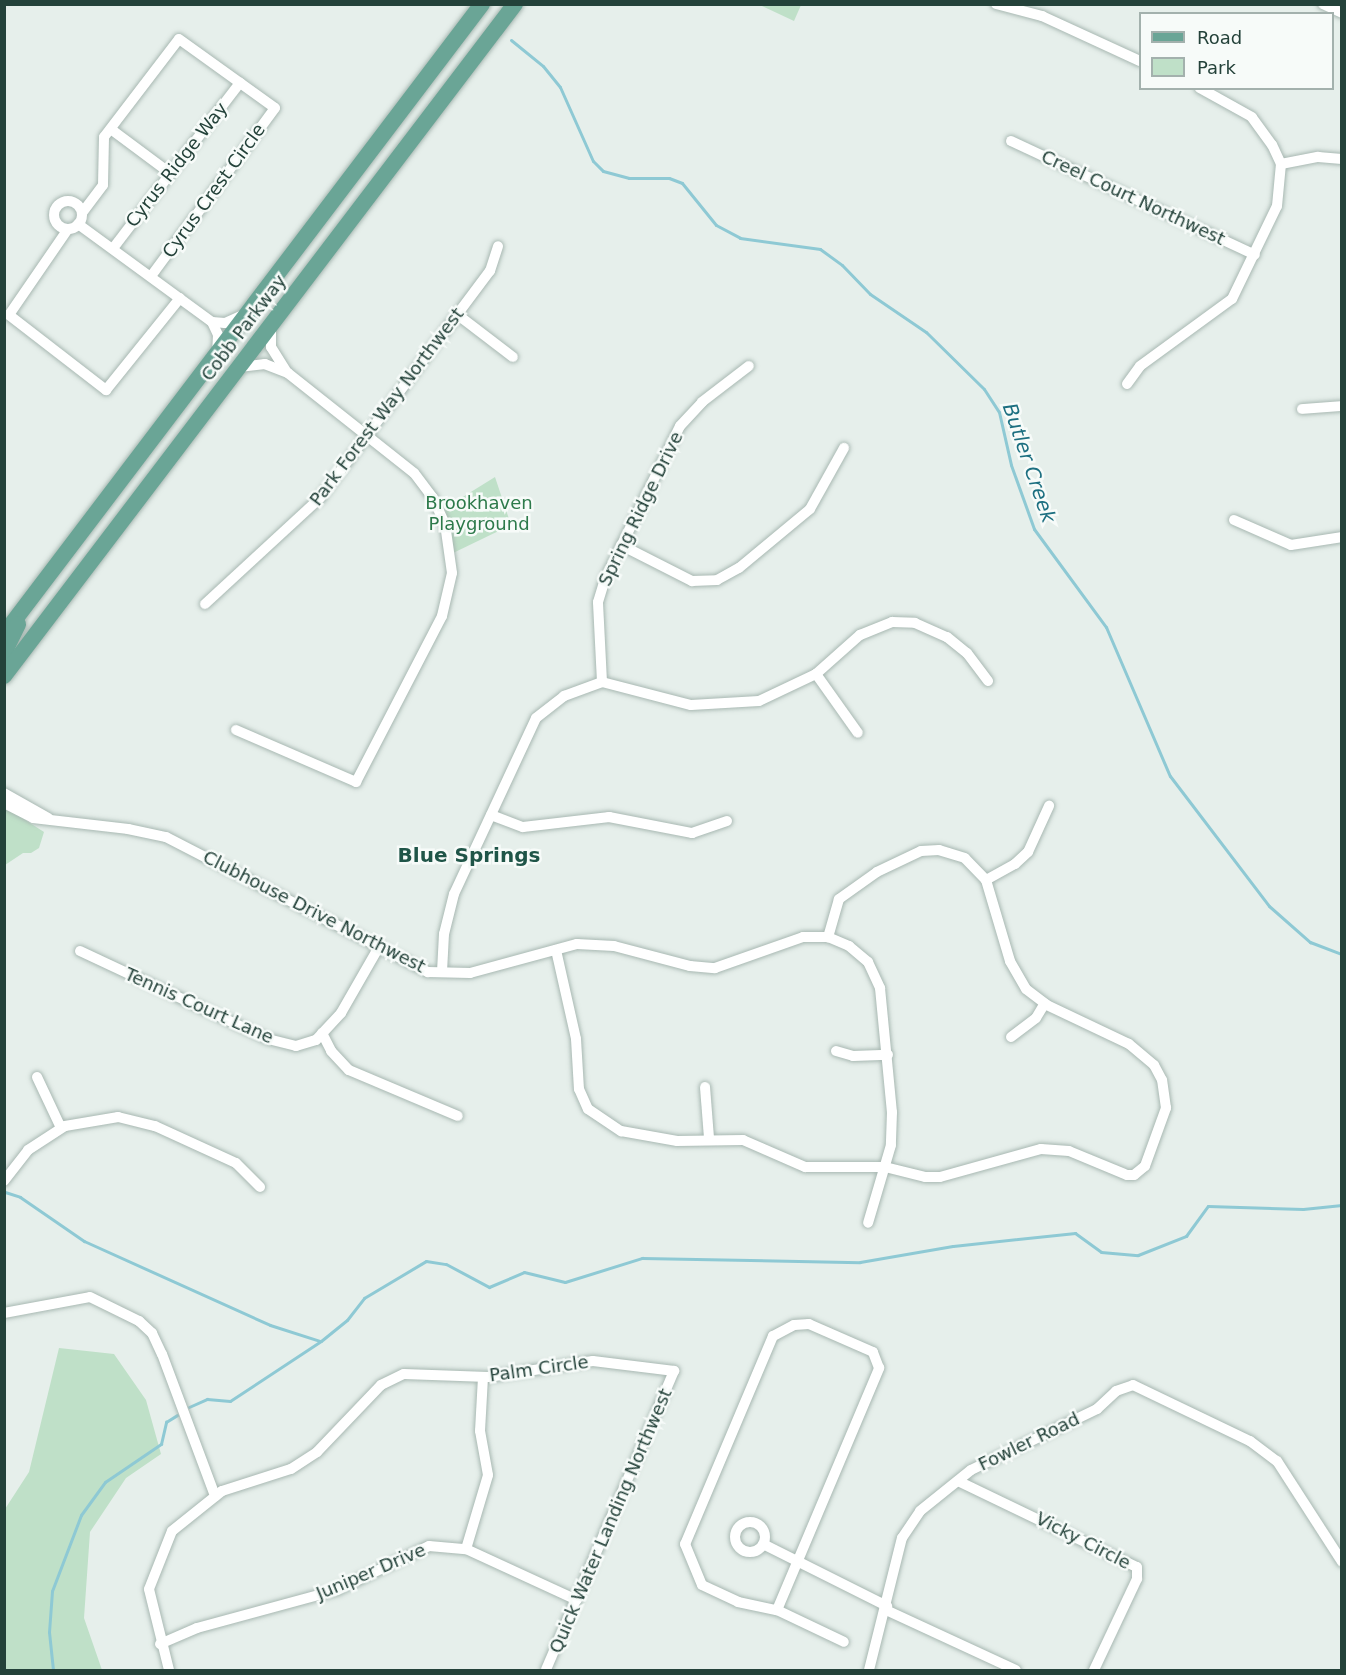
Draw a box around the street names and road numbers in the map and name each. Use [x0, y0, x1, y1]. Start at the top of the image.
street label: Cyrus Ridge Way [122, 98, 232, 232]
street label: Cyrus Crest Circle [158, 120, 270, 262]
street label: Creel Court Northwest [1038, 146, 1228, 250]
street label: Cobb Parkway [197, 271, 291, 385]
street label: Park Forest Way Northwest [305, 304, 469, 510]
street label: Spring Ridge Drive [594, 428, 688, 590]
street label: Clubhouse Drive Northwest [199, 846, 429, 978]
street label: Tennis Court Lane [121, 963, 277, 1049]
street label: Palm Circle [488, 1351, 590, 1387]
street label: Quick Water Landing Northwest [545, 1385, 677, 1657]
street label: Fowler Road [975, 1408, 1083, 1476]
street label: Vicky Circle [1032, 1508, 1134, 1574]
street label: Juniper Drive [313, 1539, 429, 1605]

